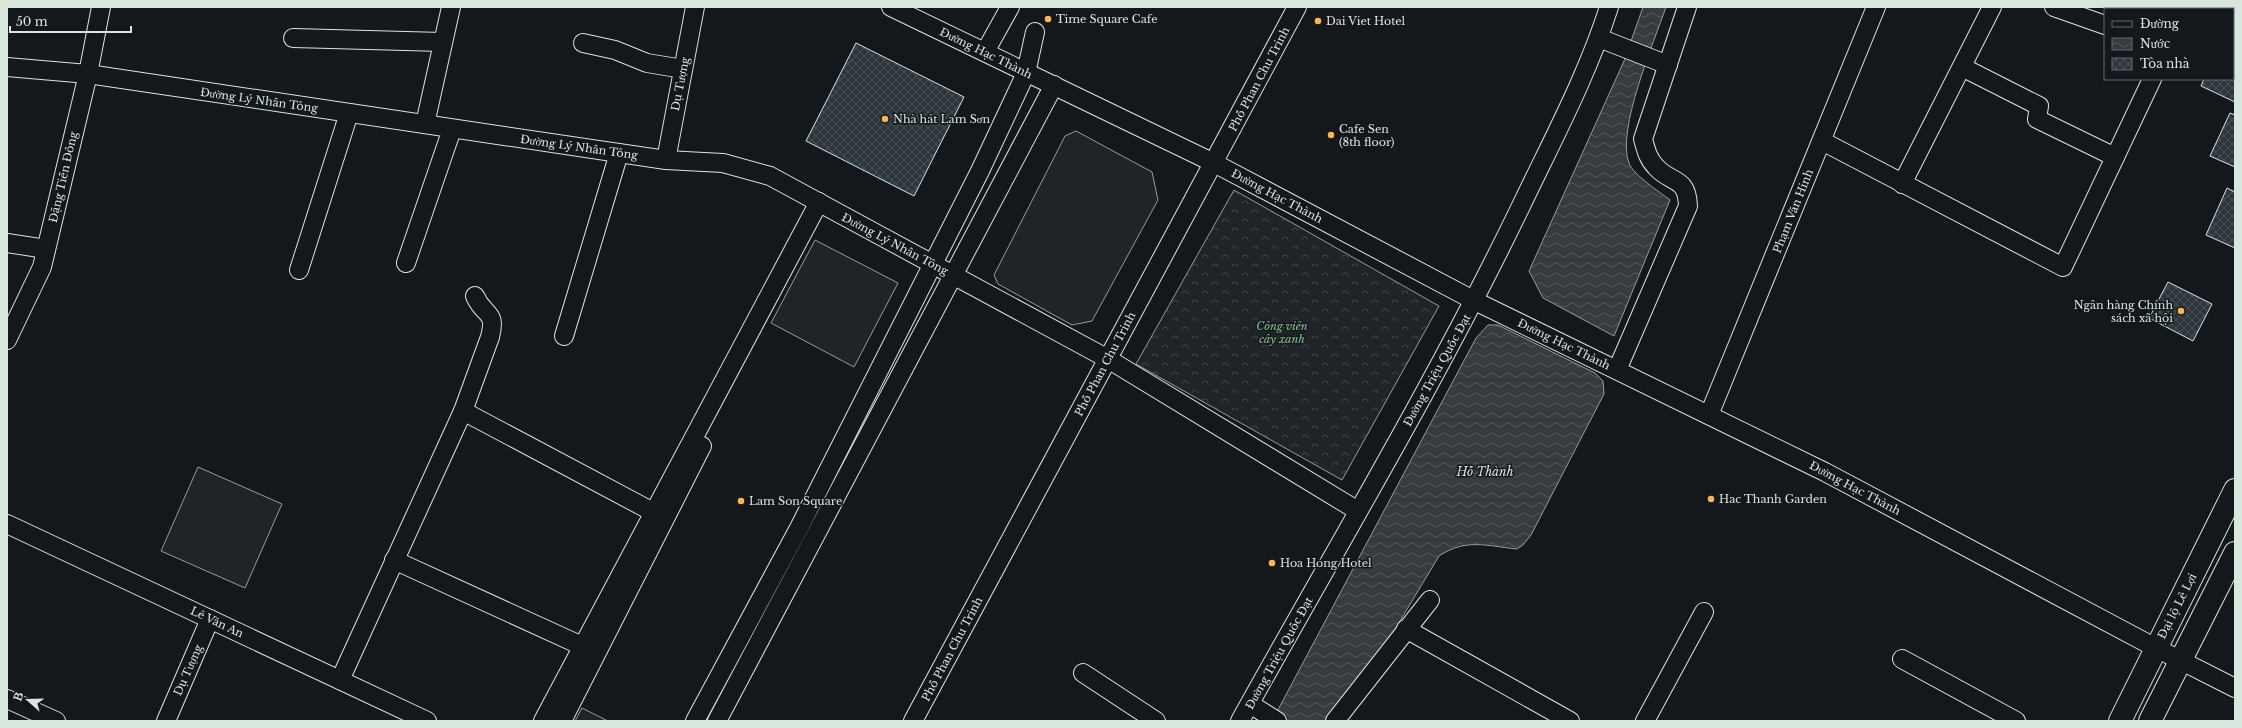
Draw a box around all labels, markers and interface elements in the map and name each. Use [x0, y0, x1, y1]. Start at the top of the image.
scale bar [10, 8, 131, 34]
legend [2104, 8, 2234, 80]
place label: Time Square Cafe [1056, 12, 1157, 26]
text: 50 m [16, 14, 48, 29]
marker: Time Square Cafe [1043, 14, 1053, 24]
place label: Dai Viet Hotel [1326, 14, 1406, 28]
marker: Dai Viet Hotel [1313, 16, 1323, 26]
text: Đường [2140, 16, 2180, 31]
street label: Phố Phan Chu Trinh [1226, 24, 1293, 134]
street label: Đường Hạc Thành [937, 25, 1035, 82]
text: Nước [2140, 36, 2171, 51]
street label: Dụ Tượng [668, 55, 692, 112]
text: Tòa nhà [2140, 56, 2190, 71]
street label: Đường Lý Nhân Tông [199, 85, 319, 115]
place label: Nhà hát Lam Sơn [893, 112, 991, 126]
marker: Nhà hát Lam Sơn [880, 114, 890, 124]
place label: Cafe Sen (8th floor) [1339, 122, 1395, 149]
street label: Đặng Tiến Đông [46, 130, 80, 224]
marker: Cafe Sen (8th floor) [1326, 130, 1336, 140]
street label: Đường Lý Nhân Tông [519, 132, 639, 162]
street label: Đường Hạc Thành [1229, 166, 1325, 226]
street label: Phạm Văn Hinh [1770, 167, 1816, 255]
street label: Đường Lý Nhân Tông [839, 210, 951, 278]
place label: Ngân hàng Chính sách xã hội [2074, 298, 2173, 325]
marker: Ngân hàng Chính sách xã hội [2176, 306, 2186, 316]
street label: Phố Phan Chu Trinh [1072, 309, 1139, 419]
street label: Đường Triệu Quốc Đạt [1400, 311, 1474, 429]
street label: Đường Hạc Thành [1515, 316, 1613, 373]
park label: Công viên cây xanh [1256, 319, 1308, 346]
street label: Đường Hạc Thành [1807, 458, 1903, 518]
water label: Hồ Thành [1455, 464, 1514, 479]
place label: Hac Thanh Garden [1719, 492, 1827, 506]
place label: Lam Son Square [749, 494, 842, 508]
marker: Hac Thanh Garden [1706, 494, 1716, 504]
marker: Lam Son Square [736, 496, 746, 506]
place label: Hoa Hong Hotel [1280, 556, 1372, 570]
marker: Hoa Hong Hotel [1267, 558, 1277, 568]
street label: Đại lộ Lê Lợi [2154, 571, 2200, 641]
street label: Phố Phan Chu Trinh [919, 594, 986, 704]
street label: Đường Triệu Quốc Đạt [1242, 594, 1316, 712]
street label: Lê Văn An [188, 604, 246, 641]
street label: Dụ Tượng [170, 642, 206, 698]
north arrow [8, 680, 48, 720]
text: B [11, 690, 27, 703]

